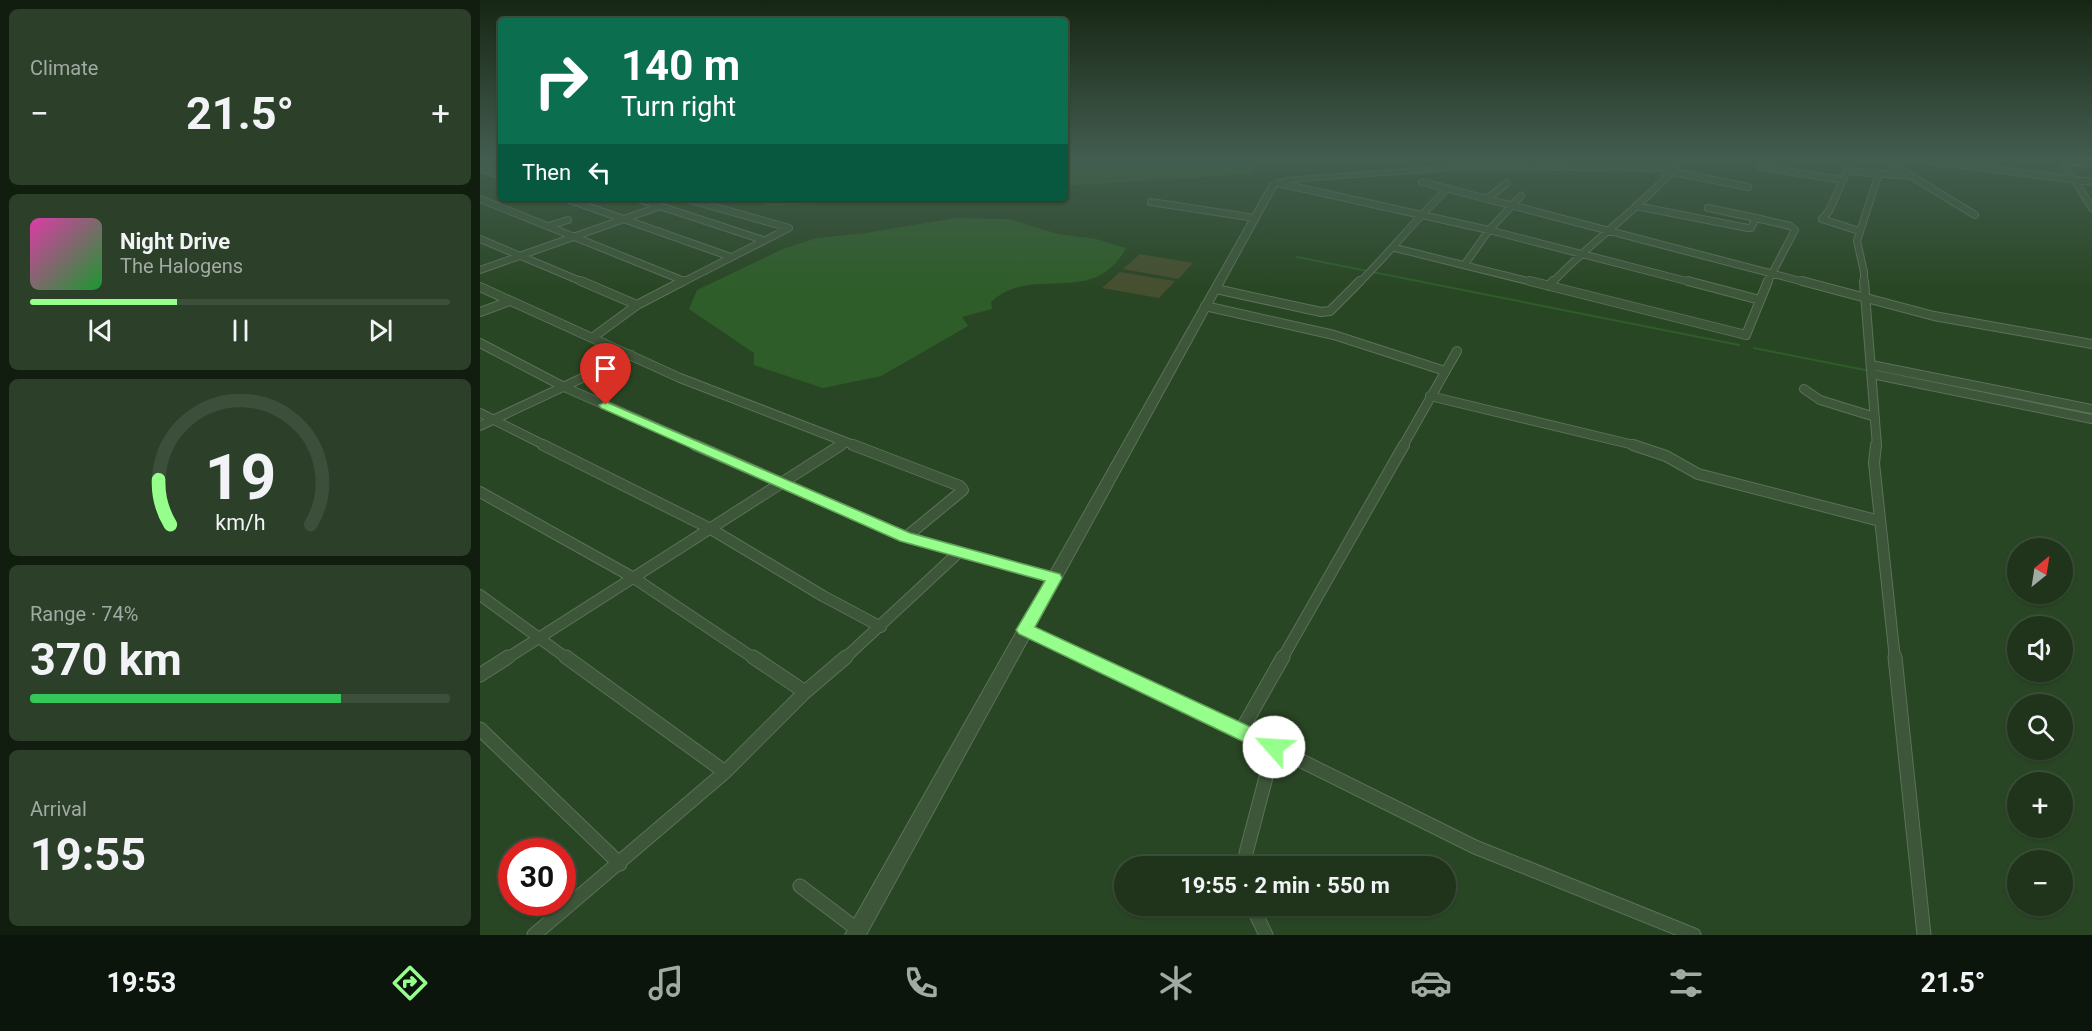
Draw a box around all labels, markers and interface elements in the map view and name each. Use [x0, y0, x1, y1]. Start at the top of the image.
text: 140 m [621, 41, 740, 90]
icon: right [522, 42, 600, 120]
text: Climate [30, 56, 98, 80]
text: 21.5° [186, 87, 294, 140]
text: Turn right [621, 91, 736, 123]
text: − [30, 94, 49, 133]
text: + [431, 94, 450, 133]
icon: left [583, 156, 616, 189]
text: Then [522, 160, 571, 185]
text: Night Drive [120, 229, 230, 254]
text: The Halogens [120, 254, 243, 278]
icon: previous [84, 314, 117, 347]
icon: pause [224, 314, 257, 347]
icon: next [364, 314, 397, 347]
pin [580, 343, 631, 405]
icon: arrive [589, 352, 622, 385]
text: 19 [204, 441, 276, 514]
text: km/h [215, 510, 265, 535]
north arrow [2007, 538, 2073, 604]
map controls [2007, 538, 2073, 916]
text: Range · 74% [30, 602, 138, 626]
button: sound [2007, 616, 2073, 682]
text: 370 km [30, 633, 182, 686]
button: search [2007, 694, 2073, 760]
position arrow [1242, 715, 1306, 779]
button: + [2007, 772, 2073, 838]
text: Arrival [30, 797, 87, 821]
text: 19:55 [30, 828, 146, 881]
speed limit sign: 30 [498, 838, 576, 916]
button: − [2007, 850, 2073, 916]
text: 19:55 · 2 min · 550 m [1180, 873, 1390, 898]
icon: directions [389, 962, 431, 1004]
icon: music [645, 962, 687, 1004]
icon: phone [900, 962, 942, 1004]
icon: climate [1155, 962, 1197, 1004]
icon: car [1410, 962, 1452, 1004]
icon: filters [1665, 962, 1707, 1004]
text: 19:53 [107, 967, 176, 999]
text: 21.5° [1920, 967, 1985, 999]

